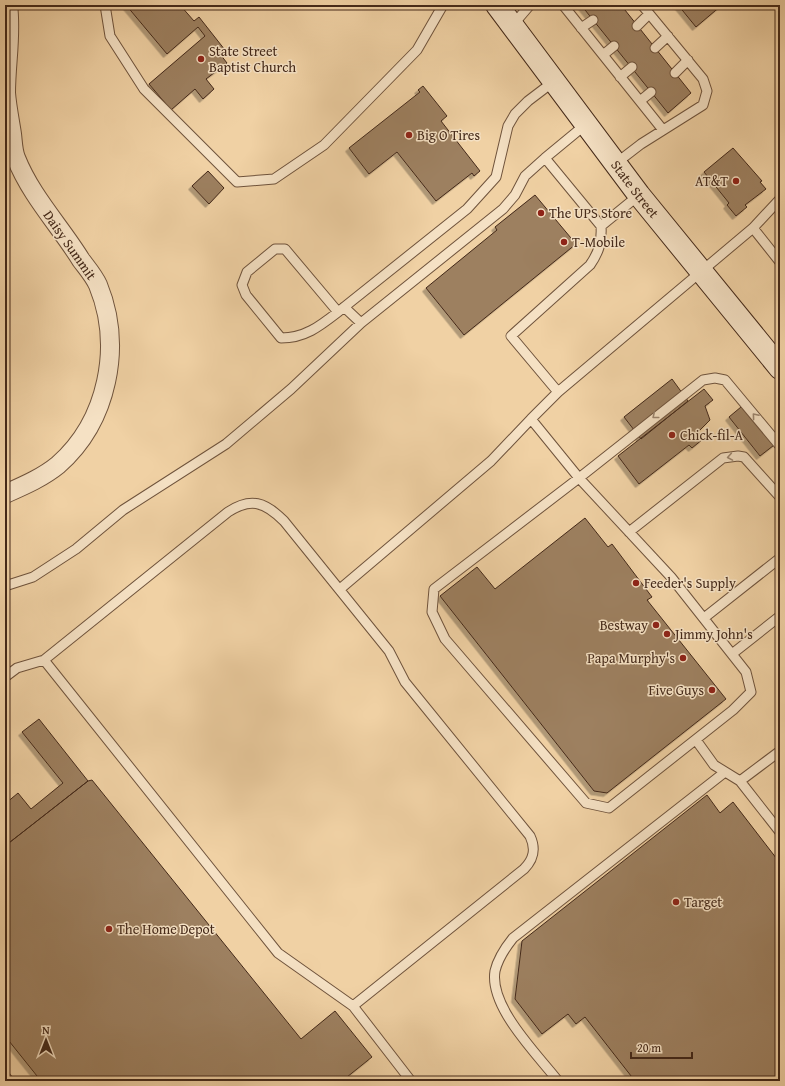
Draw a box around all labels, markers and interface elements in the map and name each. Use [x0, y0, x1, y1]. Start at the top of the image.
place label: State Street Baptist Church [209, 41, 296, 77]
marker: State Street Baptist Church [196, 54, 206, 64]
place label: Big O Tires [417, 125, 480, 145]
marker: Big O Tires [404, 130, 414, 140]
street label: State Street [606, 156, 664, 222]
place label: AT&T [695, 171, 728, 191]
marker: AT&T [731, 176, 741, 186]
place label: The UPS Store [549, 203, 633, 223]
street label: Daisy Summit [39, 206, 101, 284]
marker: The UPS Store [536, 208, 546, 218]
place label: T-Mobile [572, 232, 625, 252]
marker: T-Mobile [559, 237, 569, 247]
one-way arrow [653, 412, 660, 419]
one-way arrow [753, 414, 760, 421]
place label: Chick-fil-A [680, 425, 743, 445]
marker: Chick-fil-A [667, 430, 677, 440]
one-way arrow [726, 453, 733, 461]
place label: Feeder's Supply [644, 573, 736, 593]
marker: Feeder's Supply [631, 578, 641, 588]
place label: Bestway [600, 615, 648, 635]
marker: Bestway [651, 620, 661, 630]
place label: Jimmy John's [673, 624, 753, 644]
marker: Jimmy John's [662, 629, 672, 639]
place label: Papa Murphy's [587, 648, 675, 668]
marker: Papa Murphy's [678, 653, 688, 663]
place label: Five Guys [649, 680, 704, 700]
marker: Five Guys [707, 685, 717, 695]
place label: Target [684, 892, 722, 912]
marker: Target [671, 897, 681, 907]
place label: The Home Depot [117, 919, 215, 939]
marker: The Home Depot [104, 924, 114, 934]
north arrow [26, 1020, 66, 1060]
text: N [42, 1022, 50, 1038]
scale bar [631, 1034, 692, 1060]
text: 20 m [637, 1039, 661, 1056]

